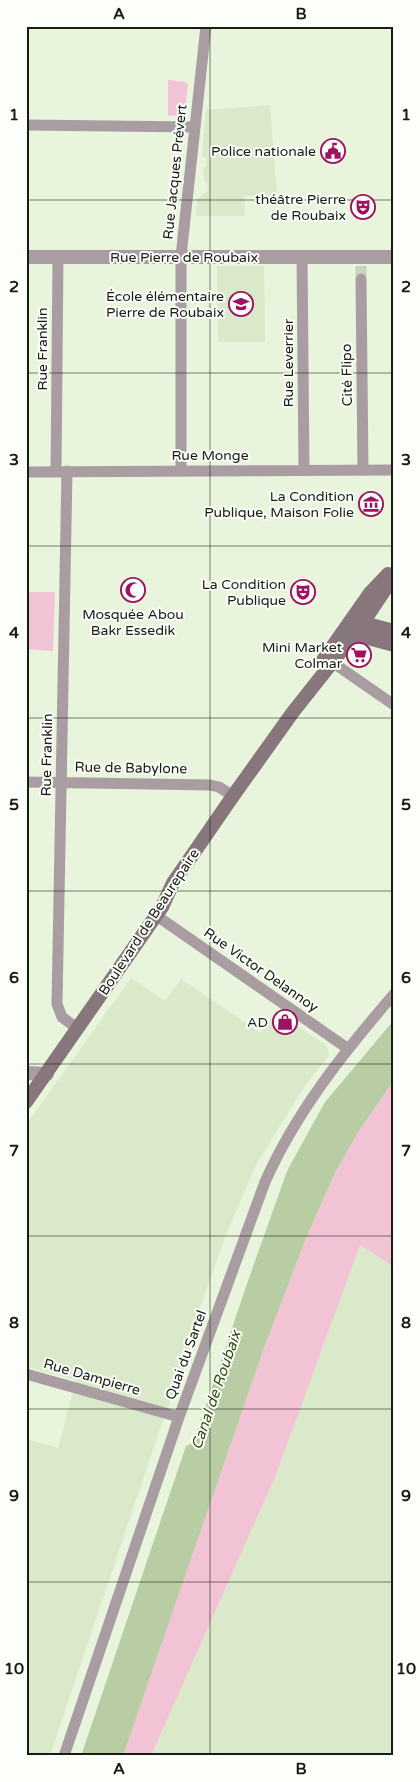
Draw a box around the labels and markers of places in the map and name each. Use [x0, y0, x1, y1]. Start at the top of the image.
public building icon: Police nationale [320, 138, 346, 164]
place label: Police nationale [211, 143, 316, 160]
place label: théâtre Pierre de Roubaix [255, 191, 346, 224]
theatre icon: théâtre Pierre de Roubaix [350, 194, 376, 220]
place label: École élémentaire Pierre de Roubaix [106, 288, 224, 321]
school or university icon: École élémentaire Pierre de Roubaix [228, 291, 254, 317]
place label: La Condition Publique, Maison Folie [204, 488, 354, 521]
museum icon: La Condition Publique, Maison Folie [358, 491, 384, 517]
place label: La Condition Publique [202, 576, 286, 609]
mosque icon: Mosquée Abou Bakr Essedik [120, 577, 146, 603]
theatre icon: La Condition Publique [290, 579, 316, 605]
place label: Mosquée Abou Bakr Essedik [82, 606, 184, 639]
place label: Mini Market Colmar [262, 639, 343, 672]
supermarket icon: Mini Market Colmar [346, 642, 372, 668]
shop icon: AD [272, 1009, 298, 1035]
place label: AD [247, 1014, 268, 1031]

